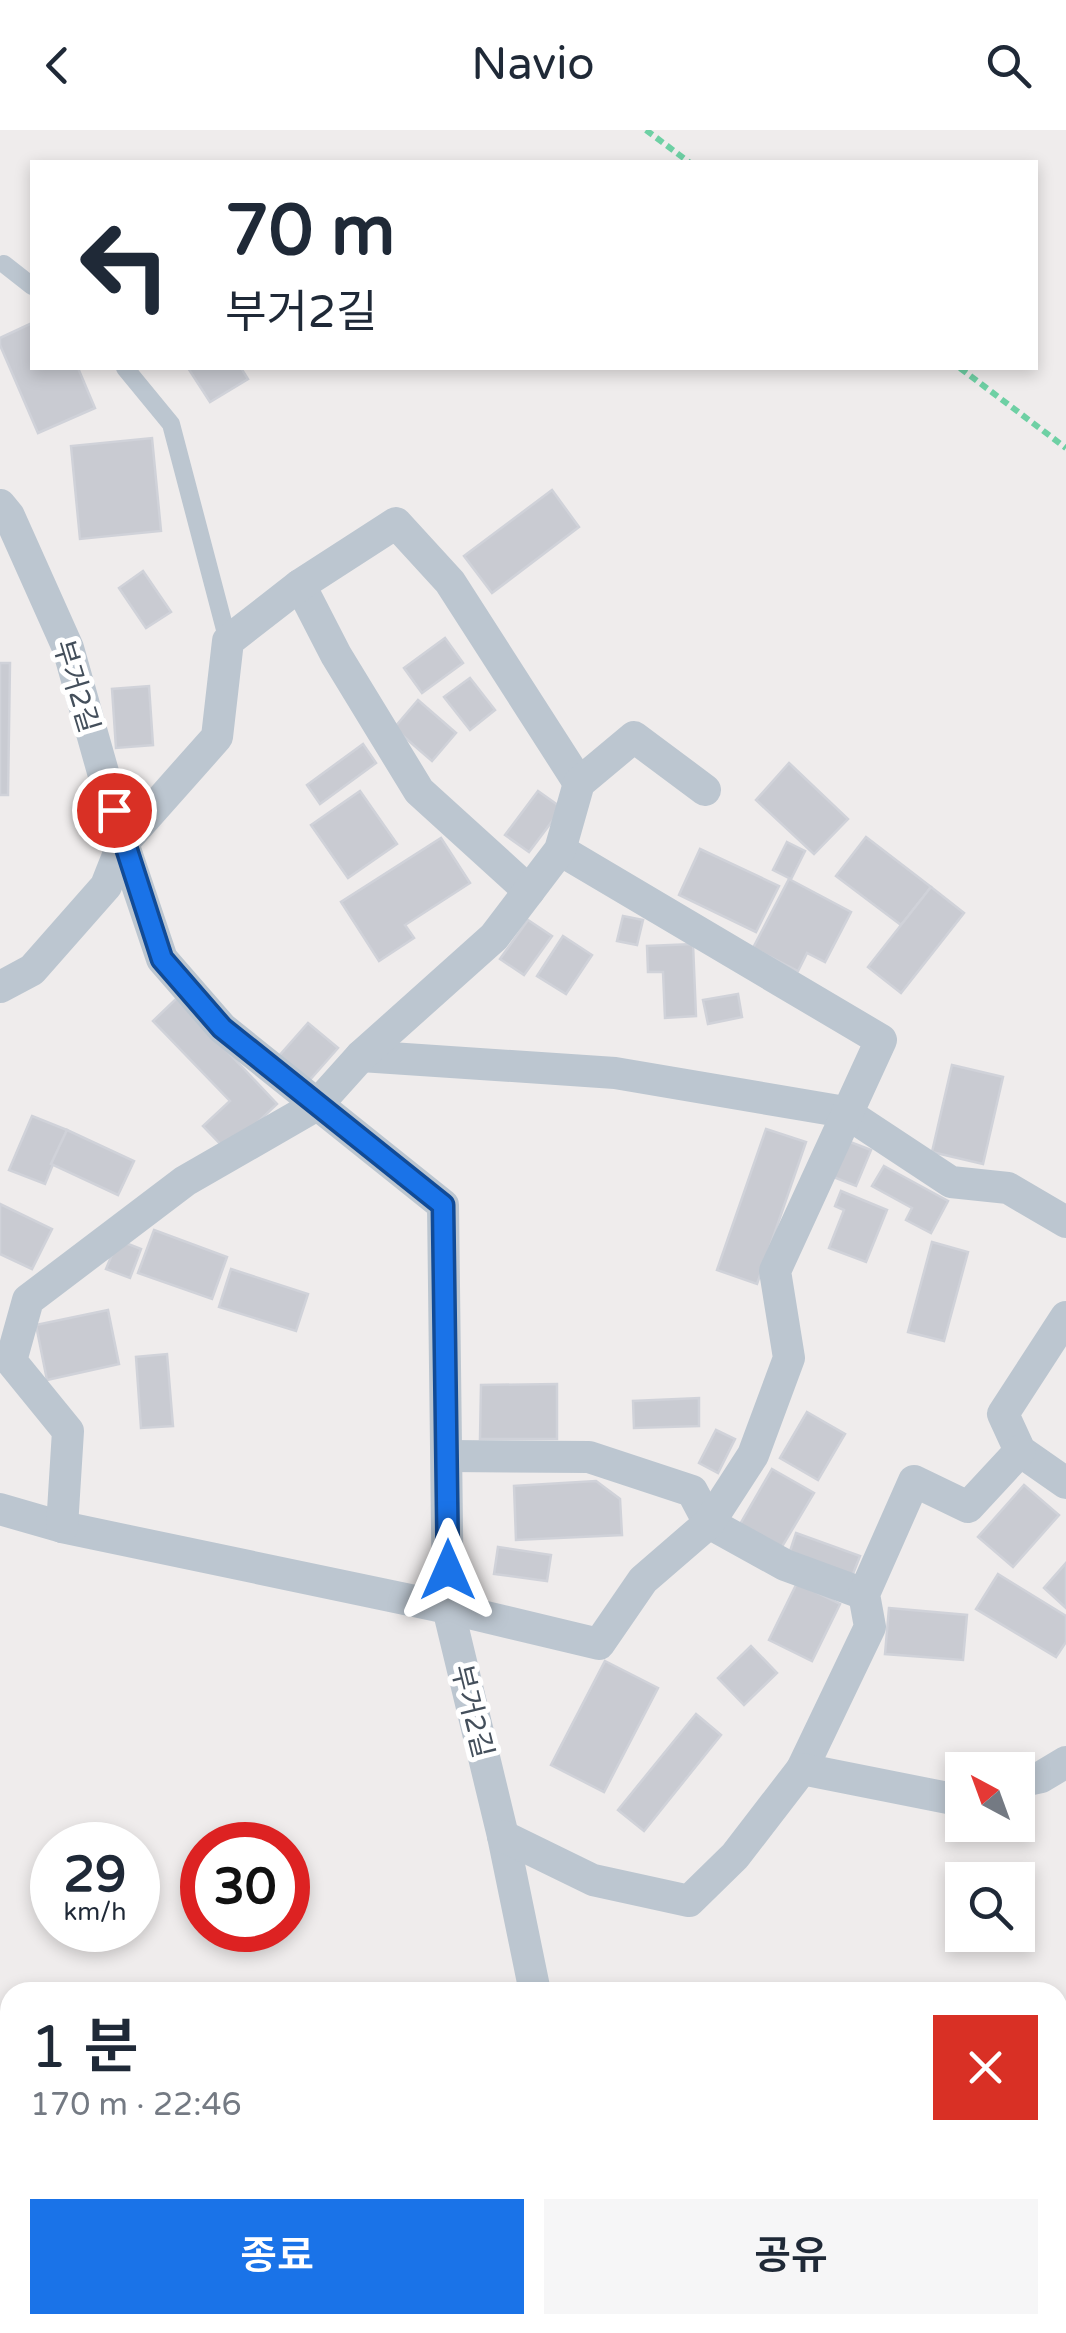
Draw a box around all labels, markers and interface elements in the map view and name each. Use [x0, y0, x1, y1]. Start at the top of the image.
icon: back [30, 38, 85, 93]
text: Navio [471, 38, 595, 92]
icon: search [981, 38, 1036, 93]
text: 70 m [225, 190, 395, 274]
icon: left [60, 200, 190, 330]
text: 부거2길 [225, 286, 377, 340]
street label: 부거2길 [46, 636, 106, 737]
pin [72, 768, 157, 853]
icon: arrive [87, 783, 142, 838]
position arrow [396, 1518, 500, 1622]
street label: 부거2길 [444, 1661, 500, 1761]
north arrow [945, 1752, 1035, 1842]
map controls [945, 1752, 1035, 1952]
speed limit sign: 30 [180, 1822, 310, 1952]
text: 29 [64, 1845, 126, 1905]
button: search [945, 1862, 1035, 1952]
text: km/h [64, 1897, 126, 1927]
text: 1 분 [30, 2012, 138, 2084]
button: close [933, 2015, 1038, 2120]
text: 170 m · 22:46 [30, 2086, 242, 2124]
button: 종료 [30, 2199, 524, 2314]
button: 공유 [544, 2199, 1038, 2314]

